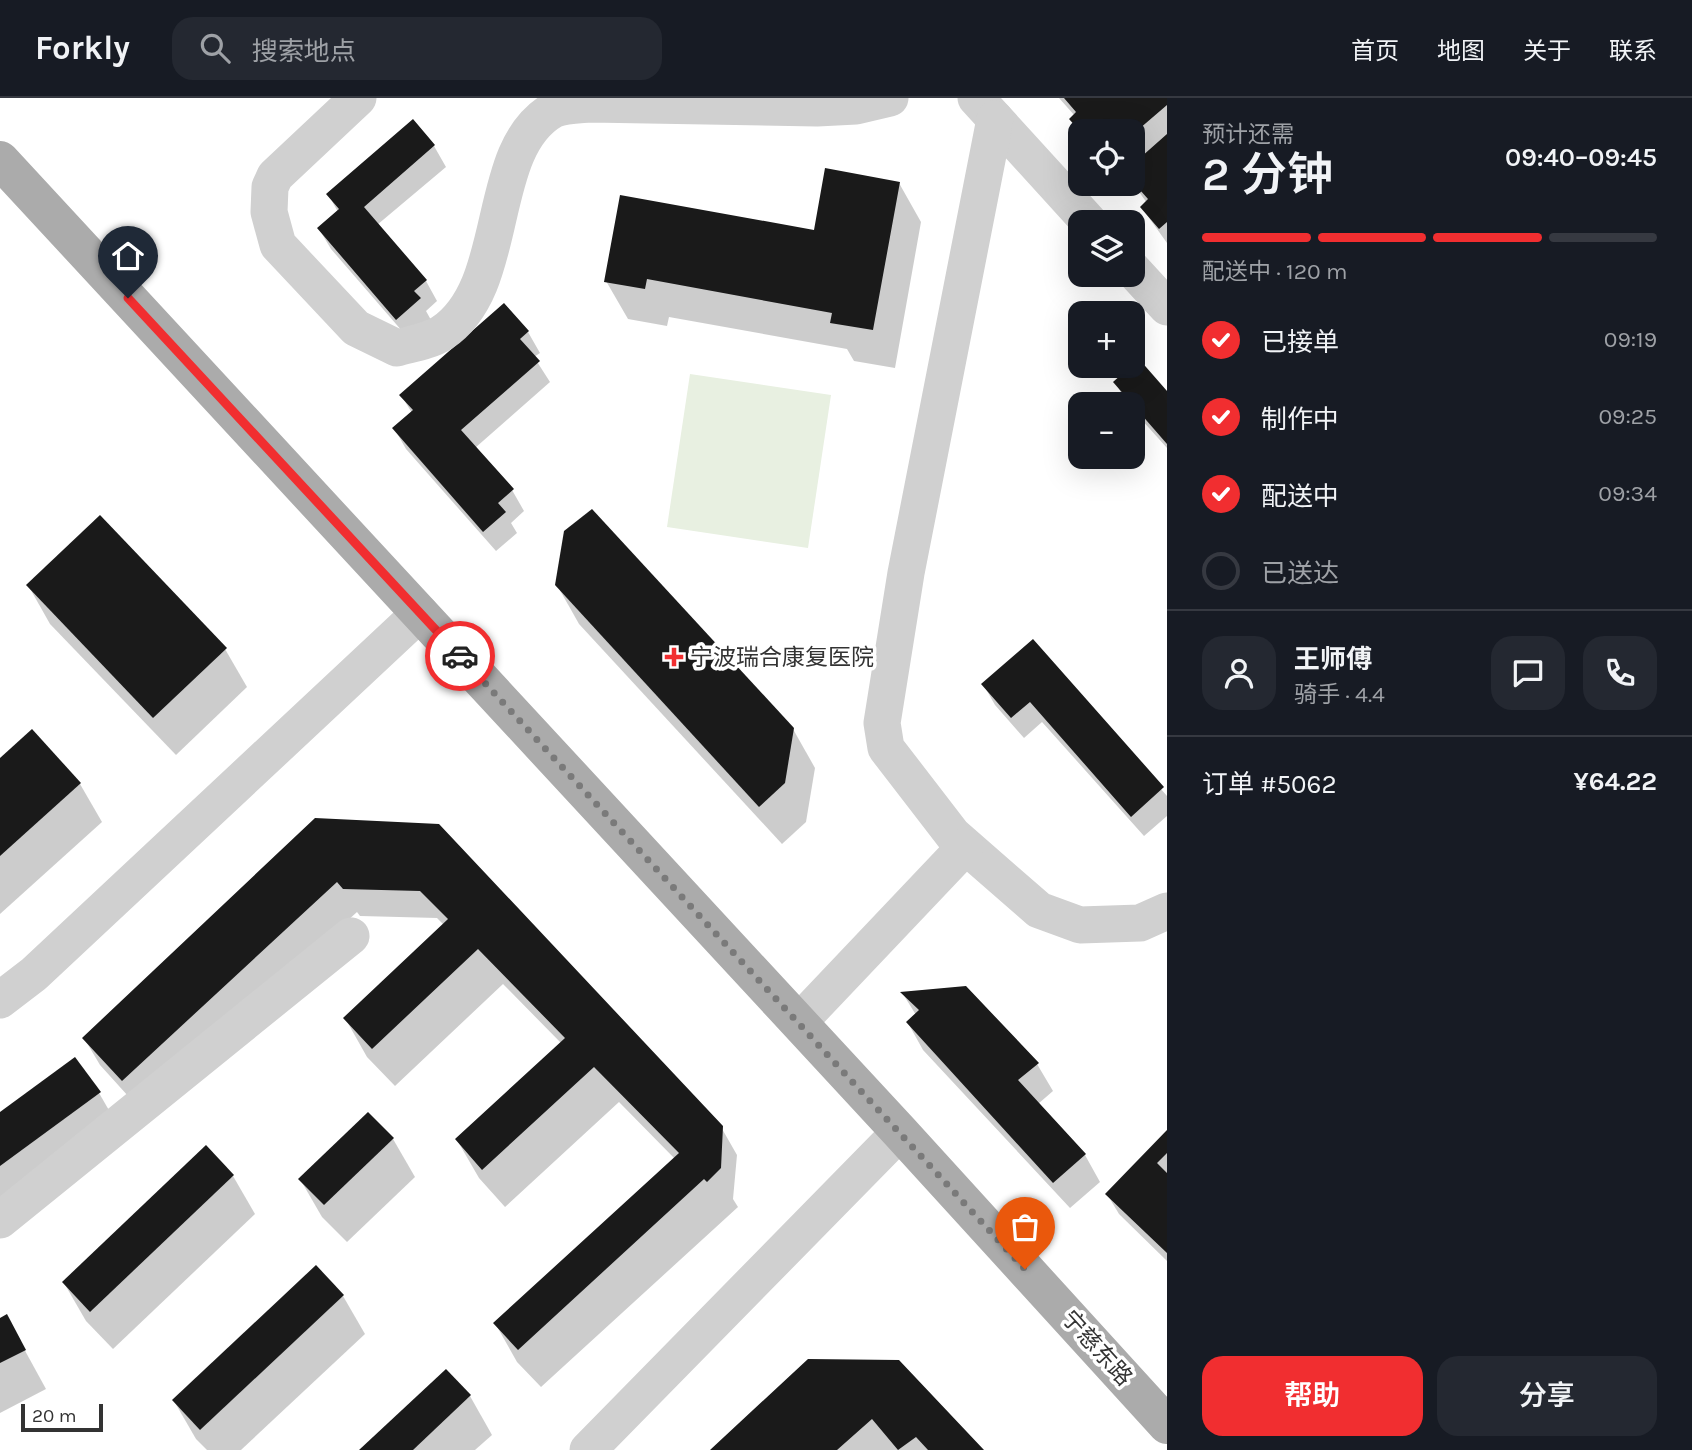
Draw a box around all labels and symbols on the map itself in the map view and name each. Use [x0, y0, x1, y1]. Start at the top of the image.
pin [98, 226, 158, 298]
courier [425, 621, 495, 691]
place label: 宁波瑞合康复医院 [690, 644, 874, 671]
marker: 宁波瑞合康复医院 [664, 647, 684, 667]
pin [995, 1197, 1055, 1269]
street label: 宁慈东路 [1056, 1305, 1138, 1391]
scale bar [21, 1401, 103, 1433]

